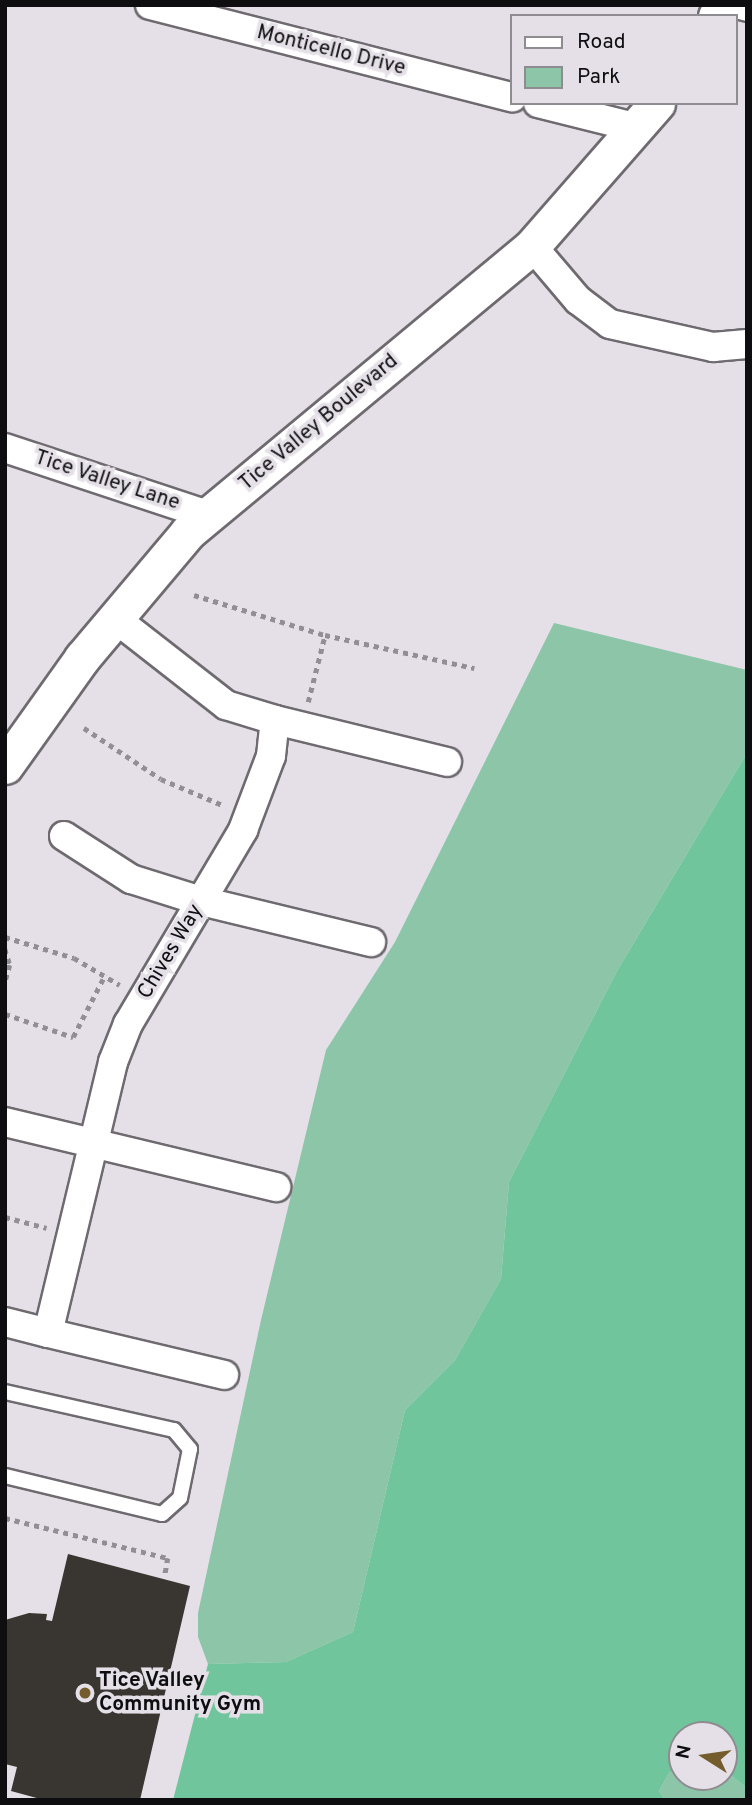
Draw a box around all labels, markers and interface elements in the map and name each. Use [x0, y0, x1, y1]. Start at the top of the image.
legend [510, 14, 738, 105]
street label: Monticello Drive [254, 20, 408, 82]
text: Road [577, 29, 626, 56]
text: Park [577, 64, 620, 91]
street label: Tice Valley Boulevard [234, 349, 404, 497]
street label: Tice Valley Lane [31, 446, 183, 516]
street label: Chives Way [133, 900, 209, 1004]
place label: Tice Valley Community Gym [99, 1668, 261, 1718]
marker: Tice Valley Community Gym [77, 1685, 93, 1701]
north arrow [668, 1721, 738, 1791]
text: N [671, 1743, 698, 1761]

